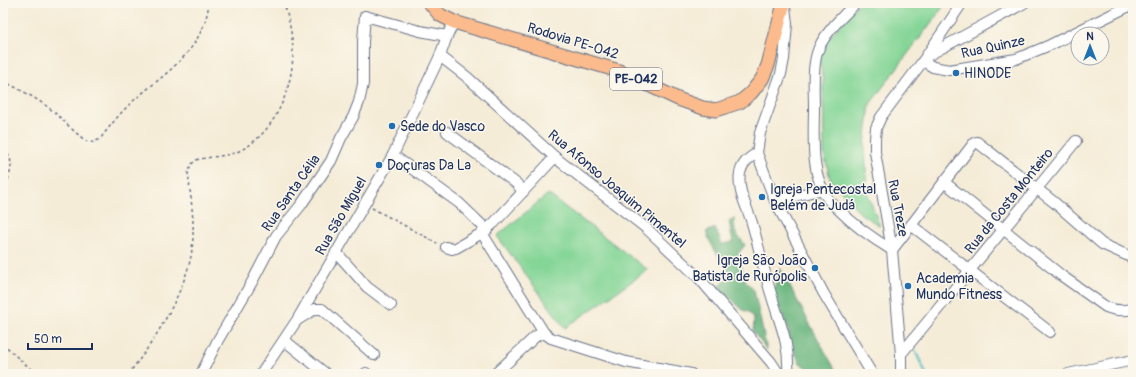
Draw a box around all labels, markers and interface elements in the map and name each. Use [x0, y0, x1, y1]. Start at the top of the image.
street label: Rodovia PE-042 [525, 19, 621, 63]
north arrow [1070, 26, 1110, 66]
text: N [1086, 30, 1094, 43]
street label: Rua Quinze [960, 32, 1027, 62]
place label: HINODE [964, 65, 1011, 82]
road number: PE-042 [610, 68, 662, 90]
marker: HINODE [951, 68, 961, 78]
place label: Sede do Vasco [400, 118, 485, 135]
marker: Sede do Vasco [387, 121, 397, 131]
street label: Rua Afonso Joaquim Pimentel [545, 126, 689, 252]
street label: Rua da Costa Monteiro [961, 144, 1057, 257]
street label: Rua Santa Célia [258, 151, 324, 235]
place label: Doçuras Da La [387, 157, 471, 174]
marker: Doçuras Da La [374, 160, 384, 170]
street label: Rua São Miguel [312, 174, 370, 258]
street label: Rua Treze [884, 178, 912, 238]
place label: Igreja Pentecostal Belém de Judá [770, 181, 876, 214]
marker: Igreja Pentecostal Belém de Judá [757, 192, 767, 202]
place label: Igreja São João Batista de Rurópolis [692, 252, 808, 285]
marker: Igreja São João Batista de Rurópolis [810, 263, 820, 273]
place label: Academia Mundo Fitness [916, 270, 1003, 303]
marker: Academia Mundo Fitness [903, 281, 913, 291]
scale bar [28, 325, 92, 351]
text: 50 m [34, 332, 62, 347]

